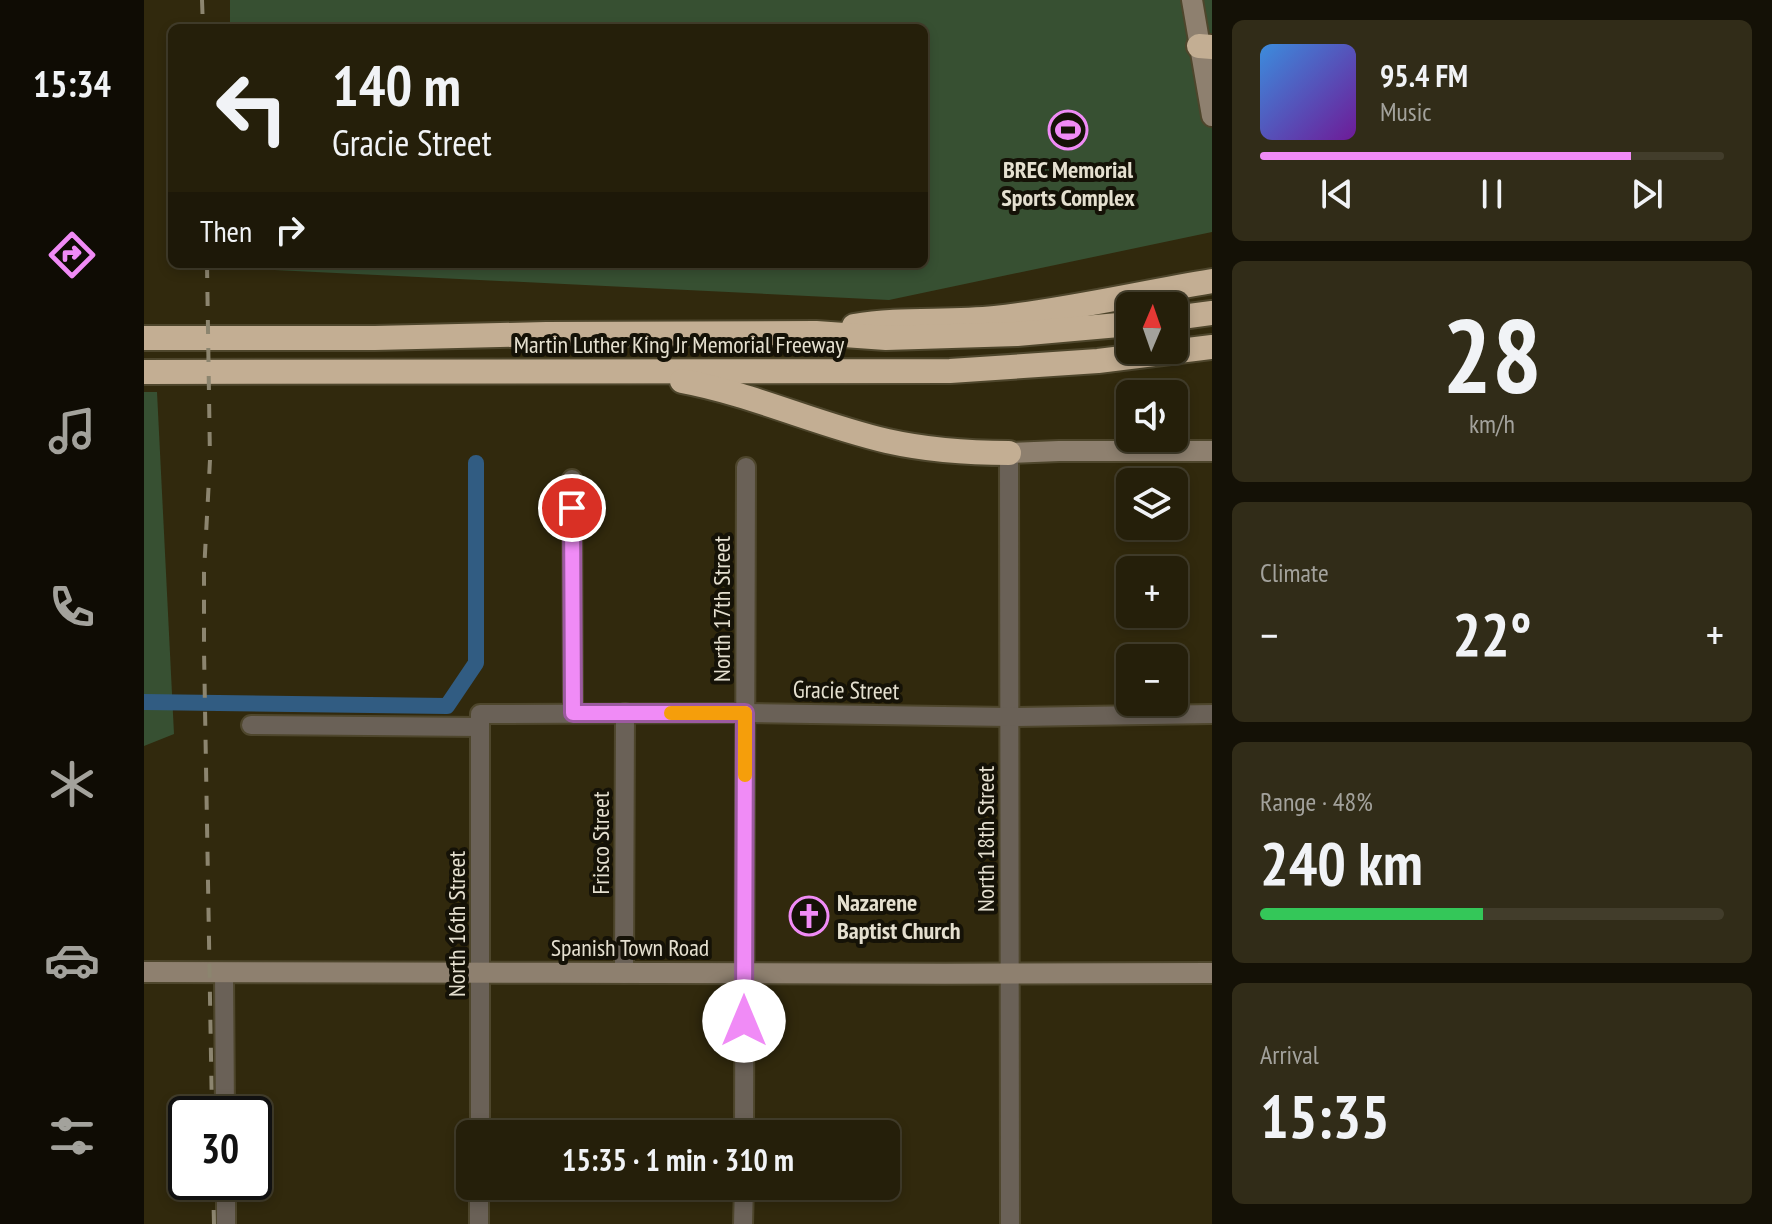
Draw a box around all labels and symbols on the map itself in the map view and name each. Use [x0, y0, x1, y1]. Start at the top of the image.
sports icon: BREC Memorial Sports Complex [1047, 109, 1089, 151]
place label: BREC Memorial Sports Complex [1001, 154, 1135, 213]
north arrow [1116, 292, 1188, 364]
street label: Martin Luther King Jr Memorial Freeway [514, 329, 844, 360]
pin [538, 474, 606, 542]
street label: North 17th Street [706, 536, 737, 682]
street label: Gracie Street [793, 674, 900, 706]
street label: North 18th Street [970, 766, 1001, 912]
street label: Frisco Street [585, 791, 616, 895]
street label: North 16th Street [441, 851, 472, 997]
place label: Nazarene Baptist Church [837, 887, 960, 946]
church icon: Nazarene Baptist Church [788, 895, 830, 937]
street label: Spanish Town Road [551, 932, 709, 963]
position arrow [702, 979, 786, 1063]
speed limit sign: 30 [168, 1096, 272, 1200]

